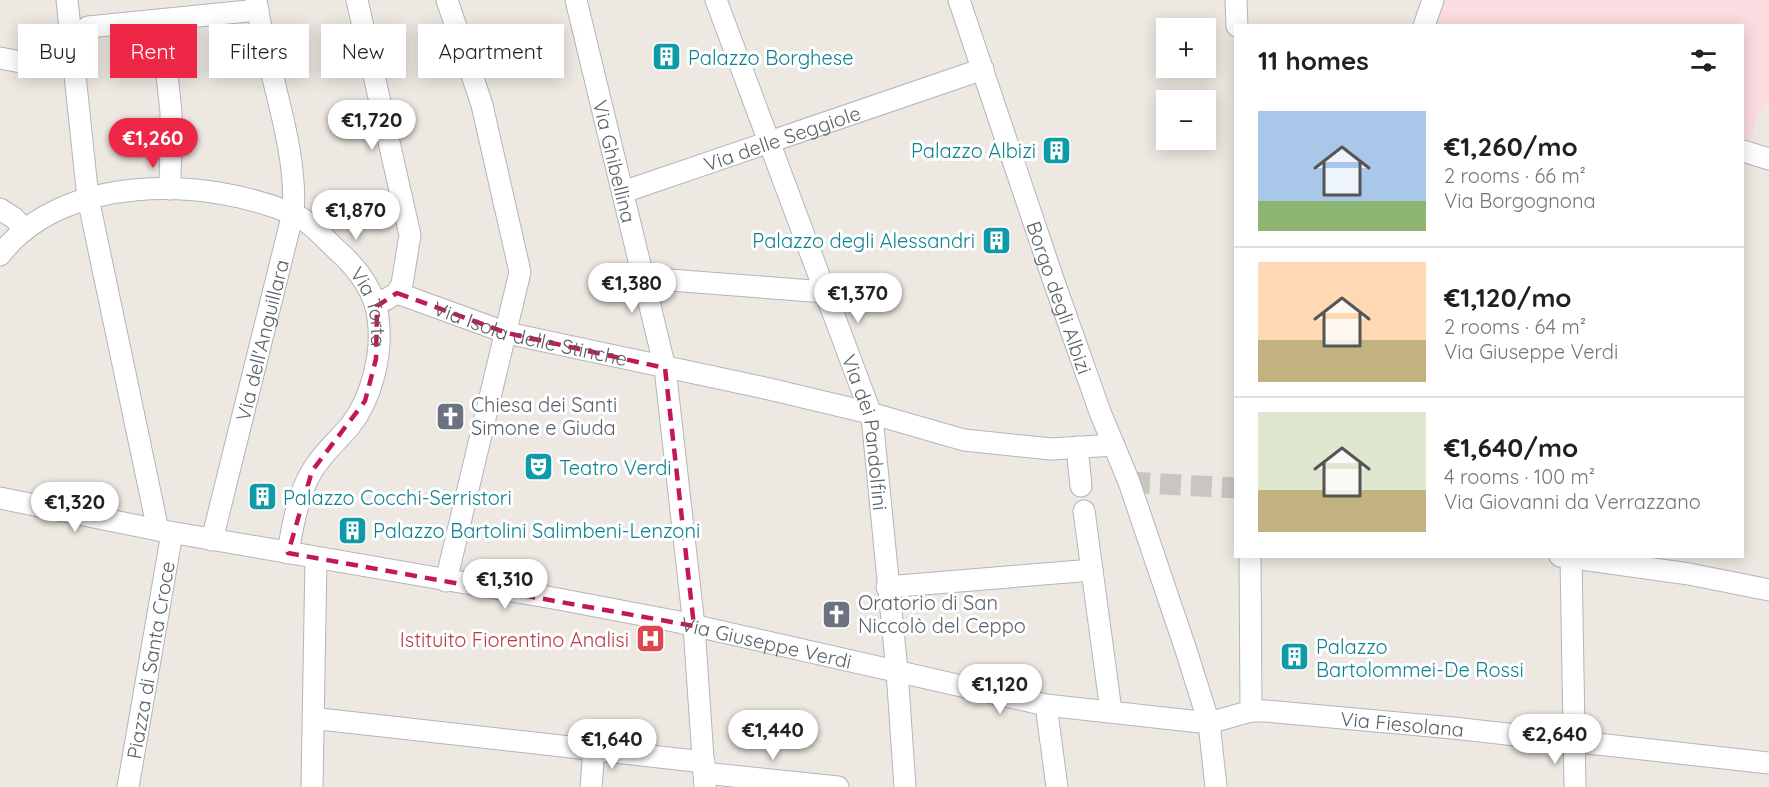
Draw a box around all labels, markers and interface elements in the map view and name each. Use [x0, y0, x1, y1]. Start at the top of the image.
map controls [1156, 18, 1216, 150]
button: + [1156, 18, 1216, 78]
chip: Buy [18, 24, 98, 78]
chip: Rent [110, 24, 197, 78]
chip: Filters [209, 24, 309, 78]
chip: New [321, 24, 406, 78]
chip: Apartment [418, 24, 564, 78]
building icon: Palazzo Borghese [651, 41, 683, 73]
text: 11 homes [1258, 44, 1369, 77]
icon: filters [1687, 44, 1720, 77]
place label: Palazzo Borghese [688, 45, 853, 70]
button: − [1156, 90, 1216, 150]
street label: Via Ghibellina [588, 97, 642, 225]
street label: Via delle Seggiole [700, 99, 864, 176]
pin: €1,720 [323, 100, 421, 151]
text: €1,720 [342, 107, 402, 132]
pin: €1,260 [104, 118, 202, 169]
text: €1,260 [123, 125, 183, 150]
text: €1,260/mo [1444, 130, 1578, 163]
building icon: Palazzo Albizi [1041, 134, 1073, 166]
icon: home [1306, 135, 1378, 207]
place label: Palazzo Albizi [911, 138, 1036, 163]
text: 2 rooms · 66 m² [1444, 163, 1586, 188]
text: Via Borgognona [1444, 188, 1596, 213]
pin: €1,870 [307, 190, 405, 241]
text: €1,870 [326, 197, 386, 222]
street label: Borgo degli Albizi [1022, 218, 1098, 377]
building icon: Palazzo degli Alessandri [980, 224, 1012, 256]
place label: Palazzo degli Alessandri [752, 228, 975, 253]
street label: Via dell'Anguillara [230, 257, 294, 423]
street label: Via Torta [345, 262, 392, 347]
pin: €1,380 [583, 263, 681, 314]
text: €1,380 [602, 270, 662, 295]
pin: €1,370 [809, 273, 907, 324]
text: €1,370 [828, 280, 888, 305]
text: €1,120/mo [1444, 281, 1572, 314]
icon: home [1306, 286, 1378, 358]
street label: Via Isola delle Stinche [430, 295, 630, 371]
text: 2 rooms · 64 m² [1444, 314, 1586, 339]
text: Via Giuseppe Verdi [1444, 339, 1618, 364]
street label: Via dei Pandolfini [837, 351, 894, 512]
place label: Chiesa dei Santi Simone e Giuda [471, 392, 617, 440]
church icon: Chiesa dei Santi Simone e Giuda [434, 400, 466, 432]
text: €1,640/mo [1444, 431, 1578, 464]
icon: home [1306, 436, 1378, 508]
theatre icon: Teatro Verdi [522, 451, 554, 483]
place label: Teatro Verdi [559, 455, 672, 480]
text: 4 rooms · 100 m² [1444, 464, 1595, 489]
building icon: Palazzo Cocchi-Serristori [246, 481, 278, 513]
pin: €1,320 [26, 482, 124, 533]
place label: Palazzo Cocchi-Serristori [283, 485, 512, 510]
text: €1,320 [45, 489, 105, 514]
text: Via Giovanni da Verrazzano [1444, 489, 1701, 514]
building icon: Palazzo Bartolini Salimbeni-Lenzoni [336, 514, 368, 546]
place label: Palazzo Bartolini Salimbeni-Lenzoni [373, 518, 700, 543]
street label: Piazza di Santa Croce [121, 559, 179, 761]
pin: €1,310 [456, 559, 554, 610]
text: €1,310 [477, 566, 533, 591]
place label: Oratorio di San Niccolò del Ceppo [858, 590, 1026, 638]
church icon: Oratorio di San Niccolò del Ceppo [821, 598, 853, 630]
street label: Via Giuseppe Verdi [679, 610, 854, 673]
hospital icon: Istituito Fiorentino Analisi [634, 623, 666, 655]
place label: Istituito Fiorentino Analisi [400, 627, 629, 652]
place label: Palazzo Bartolommei-De Rossi [1316, 634, 1524, 682]
building icon: Palazzo Bartolommei-De Rossi [1279, 641, 1311, 673]
pin: €1,120 [951, 664, 1049, 715]
text: €1,120 [972, 671, 1028, 696]
street label: Via Fiesolana [1339, 705, 1465, 742]
pin: €1,440 [724, 710, 822, 761]
pin: €2,640 [1506, 714, 1604, 765]
text: €1,440 [742, 717, 804, 742]
pin: €1,640 [563, 719, 661, 770]
text: €2,640 [1523, 721, 1587, 746]
text: €1,640 [582, 726, 642, 751]

